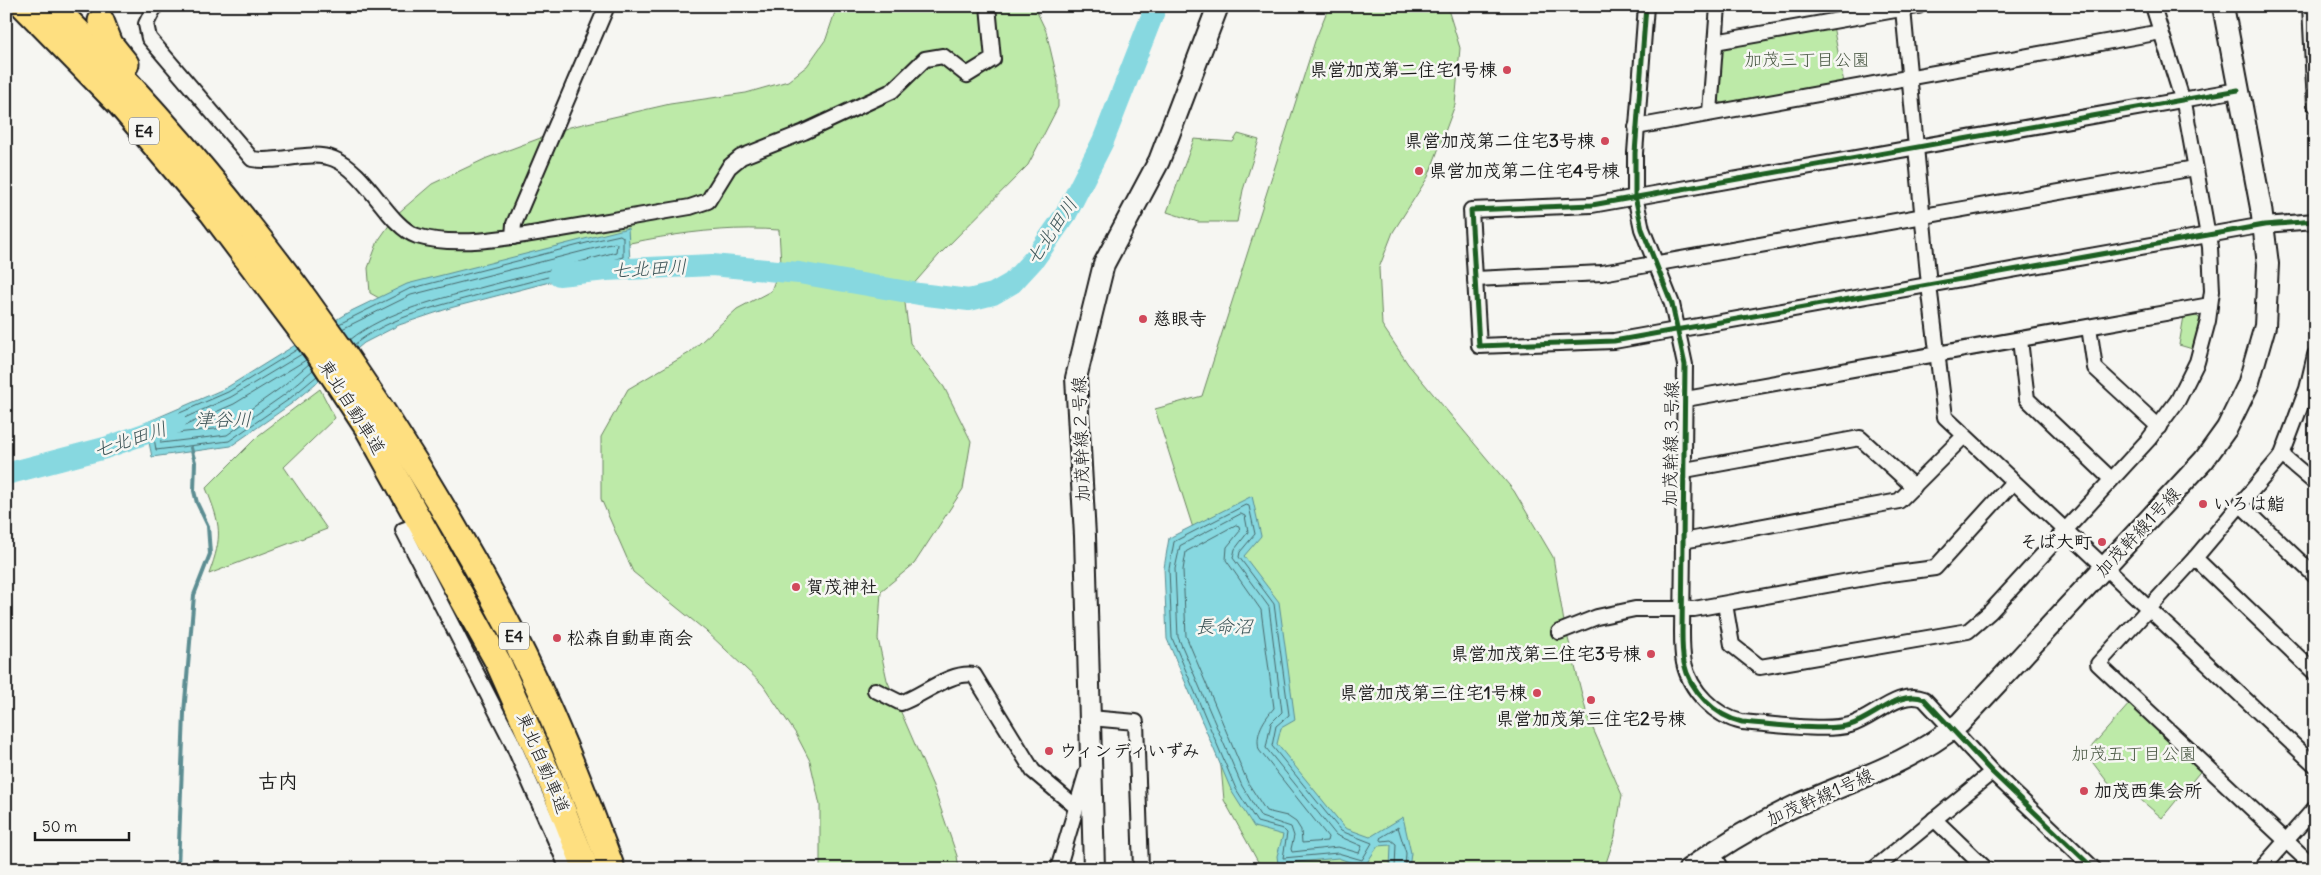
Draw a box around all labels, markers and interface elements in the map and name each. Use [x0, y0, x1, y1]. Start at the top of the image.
park label: 加茂三丁目公園 [1744, 48, 1870, 71]
place label: 県営加茂第二住宅1号棟 [1310, 58, 1497, 81]
marker: 県営加茂第二住宅1号棟 [1501, 64, 1513, 76]
road number: E4 [129, 118, 159, 144]
place label: 県営加茂第二住宅3号棟 [1405, 129, 1595, 152]
marker: 県営加茂第二住宅3号棟 [1599, 135, 1611, 147]
place label: 県営加茂第二住宅4号棟 [1429, 159, 1619, 182]
marker: 県営加茂第二住宅4号棟 [1413, 165, 1425, 177]
water label: 七北田川 [1020, 193, 1082, 269]
water label: 七北田川 [610, 254, 688, 282]
place label: 慈眼寺 [1153, 307, 1207, 330]
marker: 慈眼寺 [1137, 313, 1149, 325]
street label: 東北自動車道 [314, 355, 391, 459]
street label: 加茂幹線２号線 [1067, 376, 1094, 502]
street label: 加茂幹線３号線 [1658, 381, 1683, 507]
water label: 津谷川 [194, 407, 252, 431]
water label: 七北田川 [90, 416, 170, 462]
street label: 加茂幹線1号線 [2090, 482, 2185, 582]
place label: いろは鮨 [2213, 492, 2285, 515]
marker: いろは鮨 [2197, 498, 2209, 510]
place label: そば大町 [2020, 530, 2092, 553]
marker: そば大町 [2096, 536, 2108, 548]
place label: 賀茂神社 [806, 575, 878, 598]
marker: 賀茂神社 [790, 581, 802, 593]
water label: 長命沼 [1195, 614, 1254, 638]
road number: E4 [499, 622, 529, 650]
place label: 松森自動車商会 [567, 626, 693, 649]
marker: 松森自動車商会 [551, 632, 563, 644]
place label: 県営加茂第三住宅3号棟 [1451, 642, 1641, 665]
marker: 県営加茂第三住宅3号棟 [1645, 648, 1657, 660]
place label: 県営加茂第三住宅1号棟 [1340, 681, 1527, 704]
marker: 県営加茂第三住宅1号棟 [1531, 687, 1543, 699]
marker: 県営加茂第三住宅2号棟 [1585, 694, 1597, 706]
place label: 県営加茂第三住宅2号棟 [1496, 707, 1686, 730]
street label: 東北自動車道 [512, 709, 575, 817]
place label: ウィンディいずみ [1059, 739, 1200, 762]
park label: 加茂五丁目公園 [2071, 742, 2197, 765]
marker: ウィンディいずみ [1043, 745, 1055, 757]
street label: 加茂幹線1号線 [1763, 763, 1877, 830]
district label: 古内 [258, 768, 298, 793]
place label: 加茂西集会所 [2094, 779, 2202, 802]
marker: 加茂西集会所 [2078, 785, 2090, 797]
scale bar [35, 810, 129, 842]
text: 50 m [42, 817, 77, 836]

